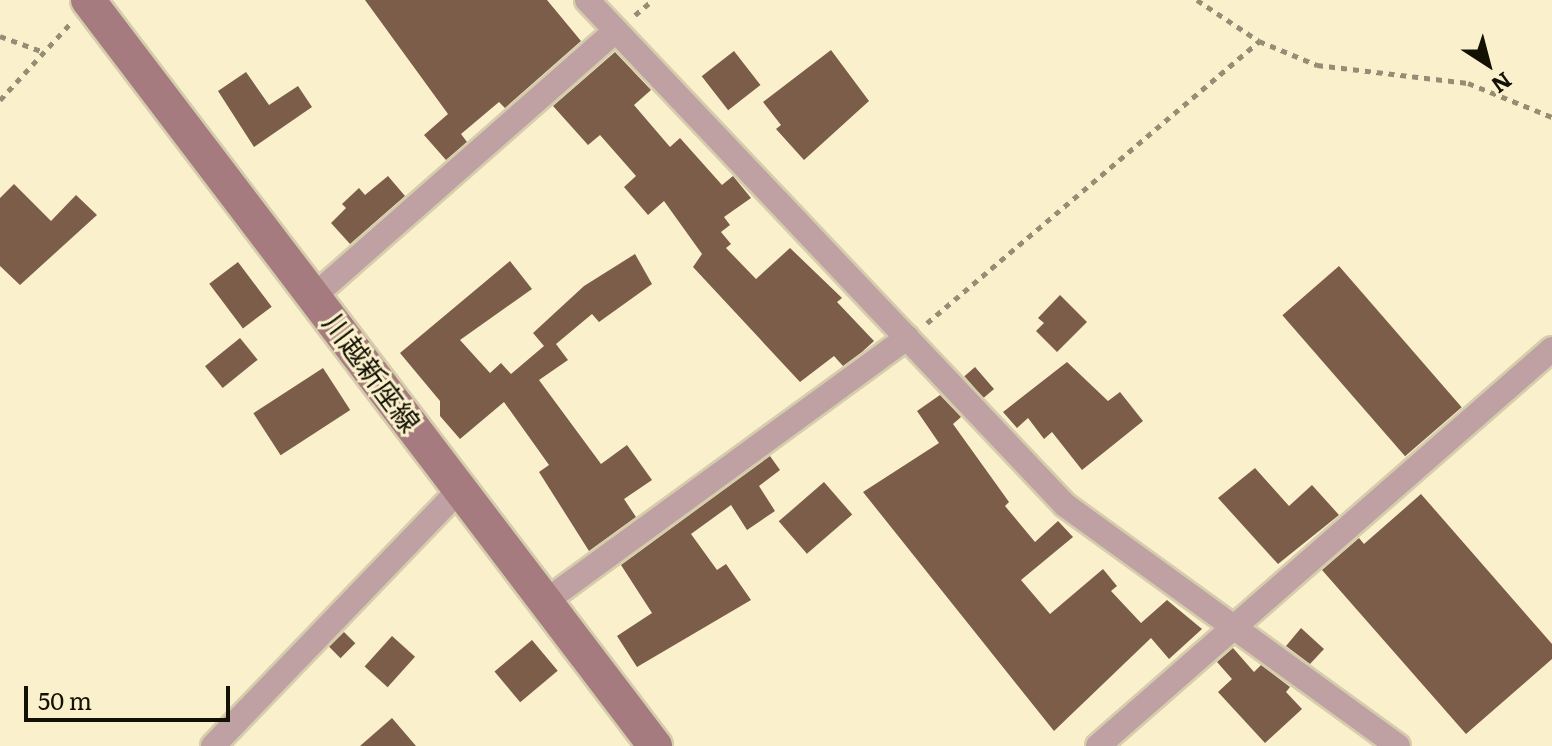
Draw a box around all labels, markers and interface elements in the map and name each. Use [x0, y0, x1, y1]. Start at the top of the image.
north arrow [1448, 24, 1528, 104]
text: N [1485, 65, 1520, 103]
street label: 川越新座線 [317, 306, 429, 438]
scale bar [28, 670, 234, 720]
text: 50 m [38, 682, 92, 717]

